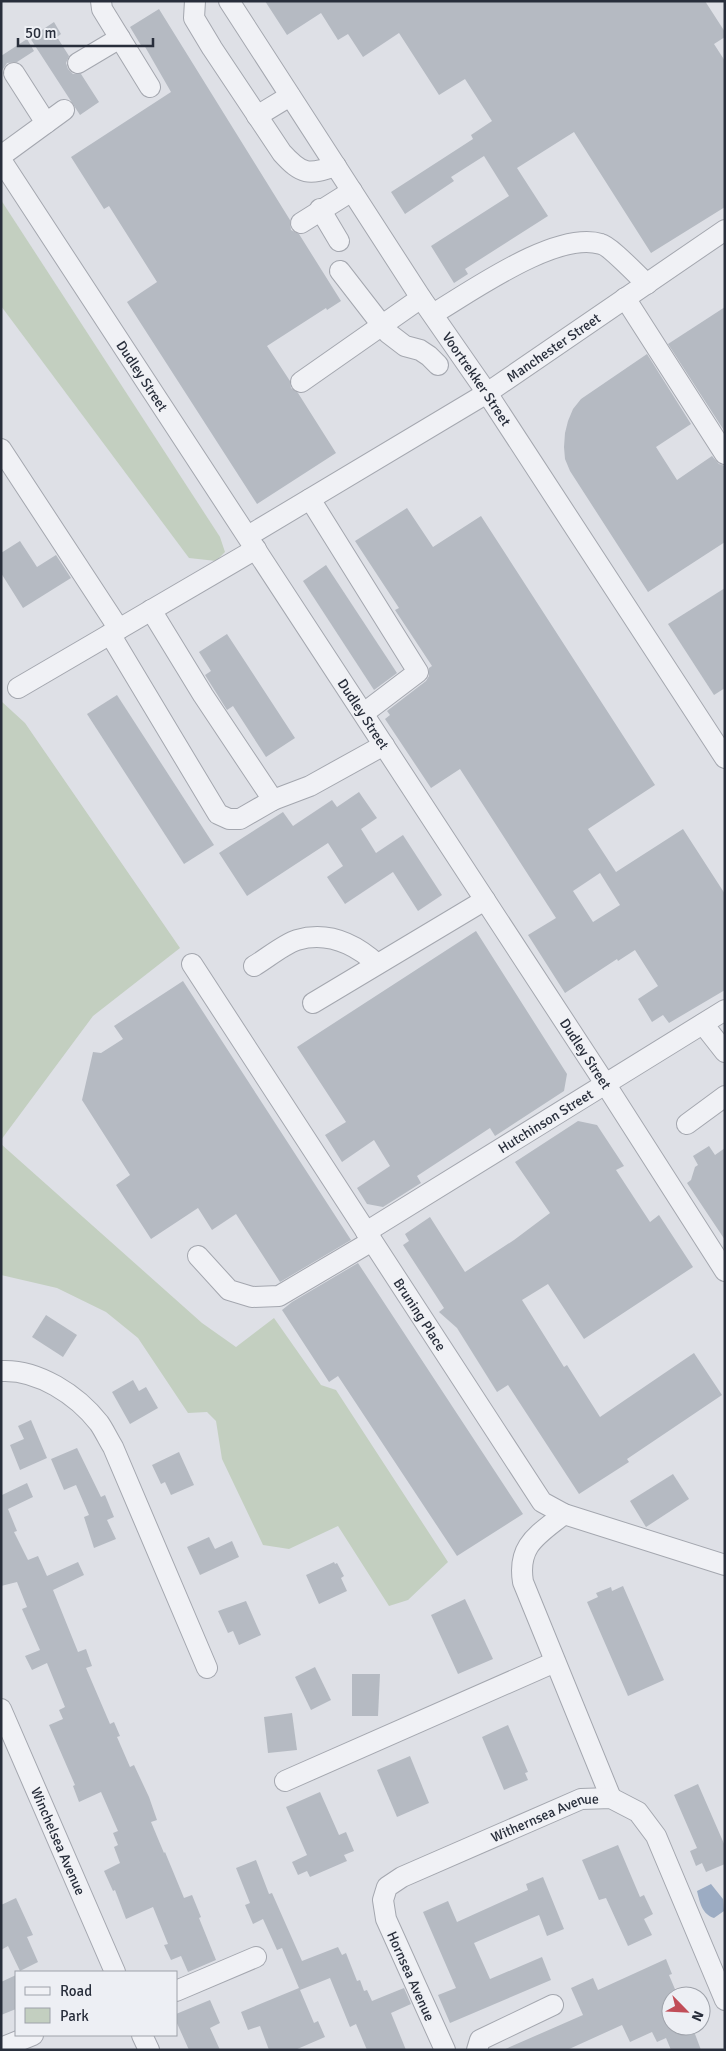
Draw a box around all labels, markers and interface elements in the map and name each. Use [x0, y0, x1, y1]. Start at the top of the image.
scale bar [18, 15, 152, 47]
text: 50 m [25, 24, 56, 42]
street label: Manchester Street [504, 310, 604, 386]
street label: Voortrekker Street [438, 329, 514, 429]
street label: Dudley Street [112, 338, 171, 415]
street label: Dudley Street [334, 676, 392, 753]
street label: Dudley Street [556, 1015, 615, 1093]
street label: Hutchinson Street [495, 1086, 596, 1157]
street label: Bruning Place [390, 1275, 449, 1354]
street label: Winchelsea Avenue [27, 1785, 89, 1898]
street label: Withernsea Avenue [489, 1790, 599, 1846]
street label: Hornsea Avenue [383, 1929, 438, 2024]
legend [15, 1971, 178, 2036]
text: Road [60, 1982, 92, 2000]
north arrow [661, 1986, 711, 2036]
text: Park [60, 2007, 89, 2025]
text: N [688, 2008, 707, 2024]

